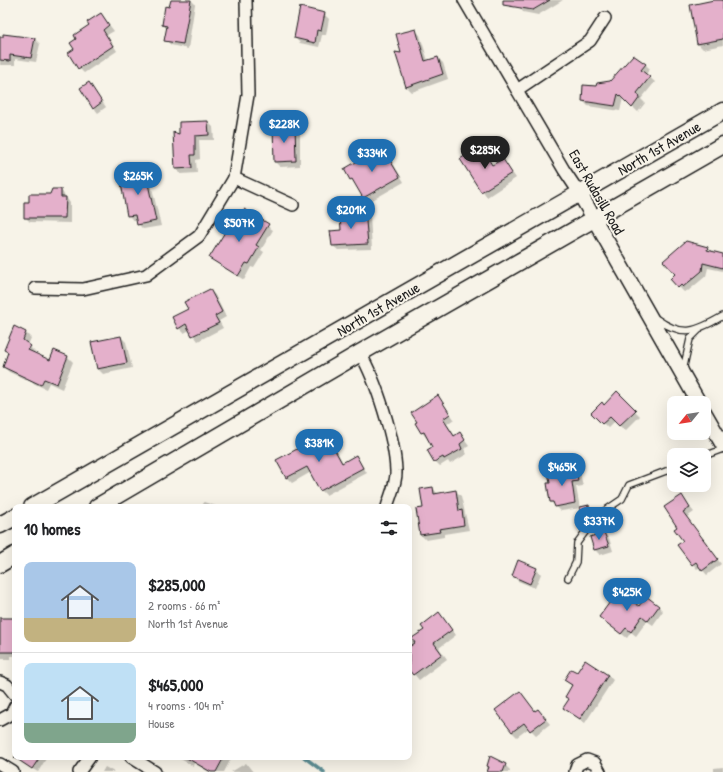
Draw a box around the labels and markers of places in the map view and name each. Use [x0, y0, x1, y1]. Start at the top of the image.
pin: $228K [256, 110, 312, 144]
pin: $285K [457, 136, 513, 170]
pin: $334K [344, 139, 400, 173]
pin: $265K [110, 162, 166, 196]
pin: $201K [323, 196, 379, 230]
pin: $507K [211, 209, 267, 243]
pin: $381K [291, 429, 347, 463]
pin: $465K [534, 453, 590, 487]
pin: $337K [571, 507, 627, 541]
pin: $425K [599, 578, 655, 612]

